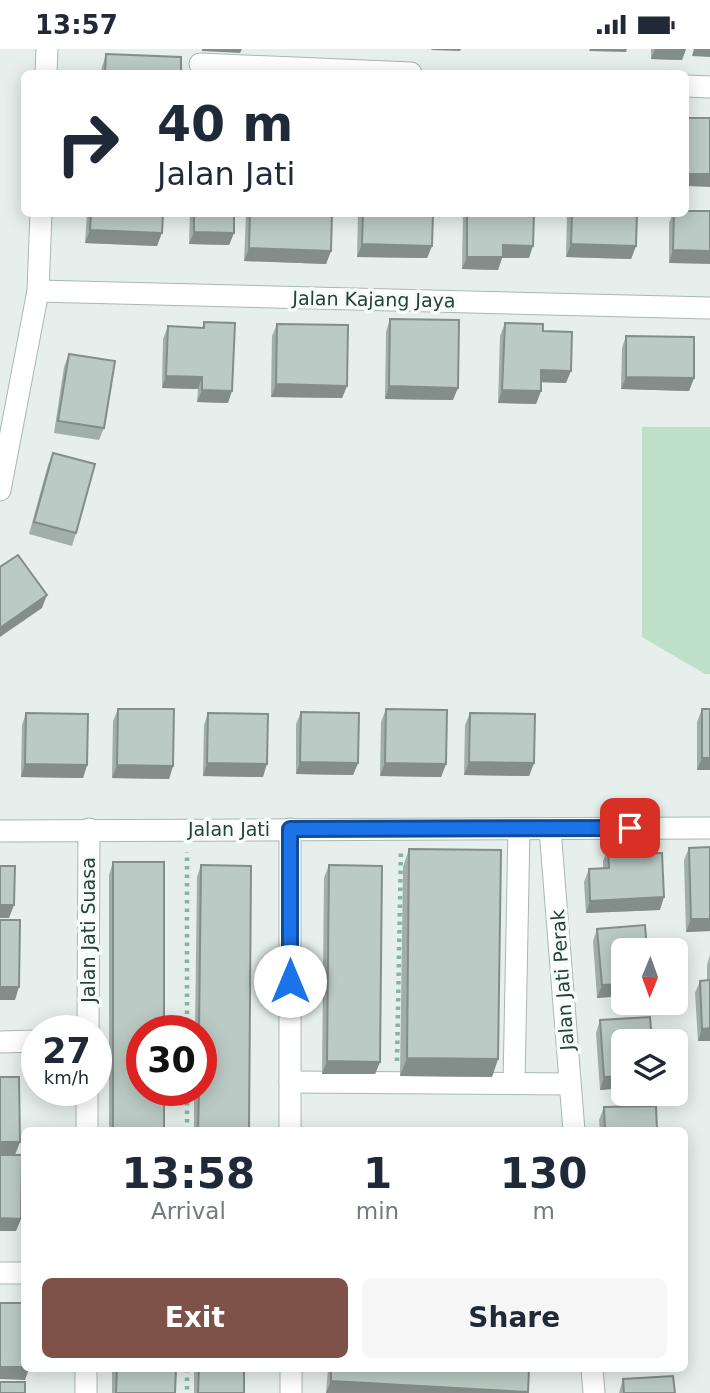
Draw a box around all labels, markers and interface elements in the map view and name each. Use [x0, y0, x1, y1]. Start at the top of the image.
text: 13:57 [35, 10, 118, 40]
text: 40 m [157, 96, 293, 153]
icon: right [42, 98, 133, 189]
text: Jalan Jati [157, 155, 295, 193]
street label: Jalan Kajang Jaya [291, 287, 456, 311]
pin [600, 798, 660, 858]
icon: arrive [611, 809, 649, 847]
street label: Jalan Jati [187, 818, 270, 840]
street label: Jalan Jati Suasa [77, 857, 99, 1004]
street label: Jalan Jati Perak [546, 909, 578, 1052]
north arrow [611, 938, 688, 1015]
map controls [611, 938, 688, 1106]
position arrow [253, 944, 327, 1018]
speed limit sign: 30 [126, 1015, 217, 1106]
button: layers [611, 1029, 688, 1106]
text: 27 [42, 1031, 91, 1071]
text: km/h [44, 1067, 89, 1088]
text: 13:58 [122, 1149, 255, 1198]
text: 1 [363, 1149, 392, 1198]
text: 130 [500, 1149, 587, 1198]
text: Arrival [151, 1198, 226, 1224]
text: min [356, 1198, 399, 1224]
text: m [532, 1198, 555, 1224]
button: Exit [42, 1278, 348, 1358]
button: Share [362, 1278, 667, 1358]

